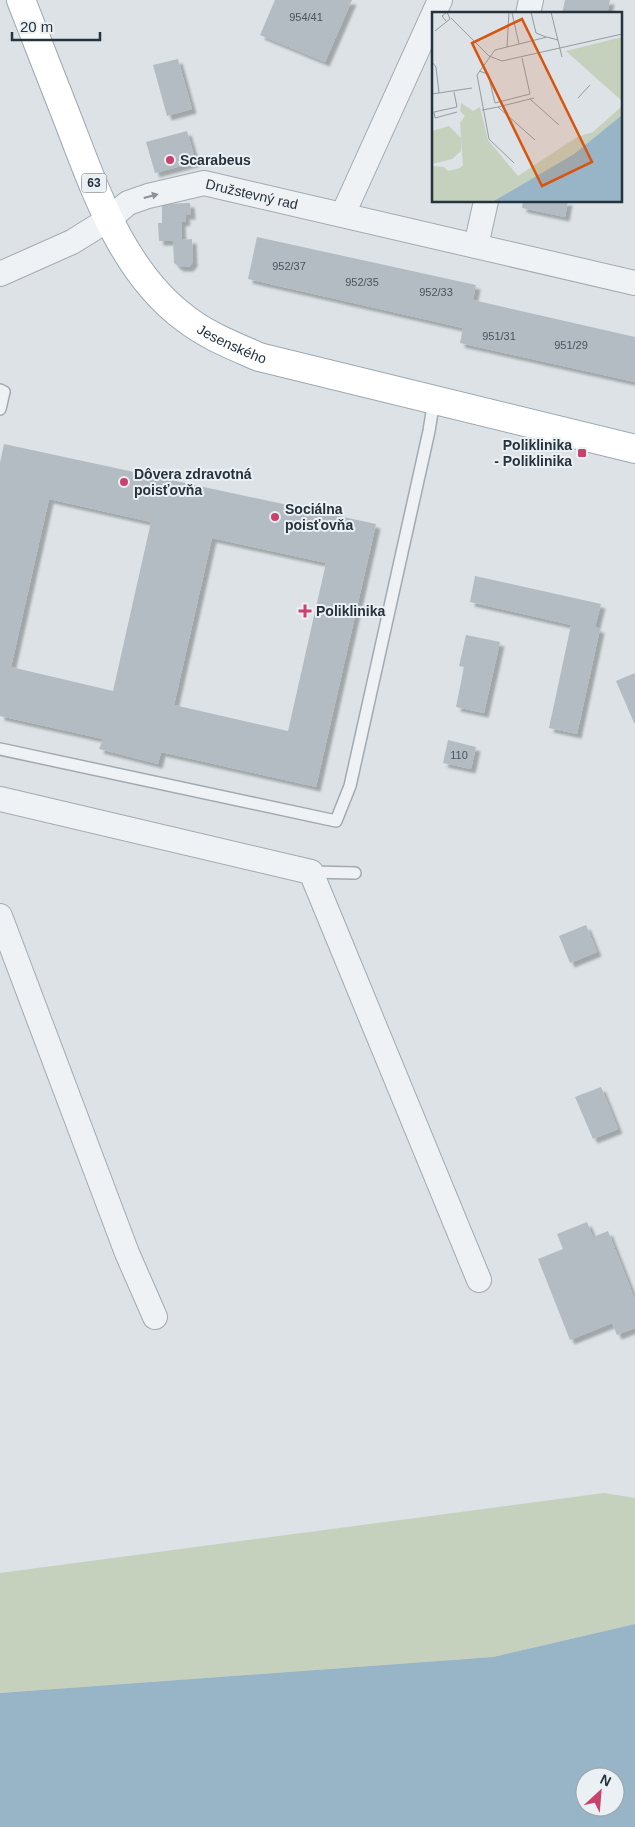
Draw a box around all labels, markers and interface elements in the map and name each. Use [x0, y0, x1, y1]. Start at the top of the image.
scale bar [12, 10, 100, 42]
house number: 954/41 [289, 11, 323, 23]
inset map [432, 12, 622, 202]
text: 20 m [20, 18, 53, 35]
place label: Scarabeus [180, 152, 251, 168]
marker: Scarabeus [164, 154, 176, 166]
road number: 63 [82, 174, 106, 192]
street label: Družstevný rad [204, 176, 300, 213]
one-way arrow [144, 191, 159, 199]
house number: 952/37 [272, 260, 306, 272]
house number: 952/35 [345, 276, 379, 288]
house number: 952/33 [419, 286, 453, 298]
street label: Jesenského [194, 321, 268, 367]
house number: 951/31 [482, 330, 516, 342]
house number: 951/29 [554, 339, 588, 351]
place label: Poliklinika - Poliklinika [494, 437, 572, 469]
marker: Poliklinika - Poliklinika [576, 447, 588, 459]
place label: Dôvera zdravotná poisťovňa [134, 466, 252, 498]
marker: Dôvera zdravotná poisťovňa [118, 476, 130, 488]
place label: Sociálna poisťovňa [285, 501, 353, 533]
marker: Sociálna poisťovňa [269, 511, 281, 523]
place label: Poliklinika [316, 603, 385, 619]
marker: Poliklinika [298, 604, 312, 618]
house number: 110 [450, 749, 468, 761]
north arrow [575, 1767, 625, 1817]
text: N [598, 1771, 614, 1790]

